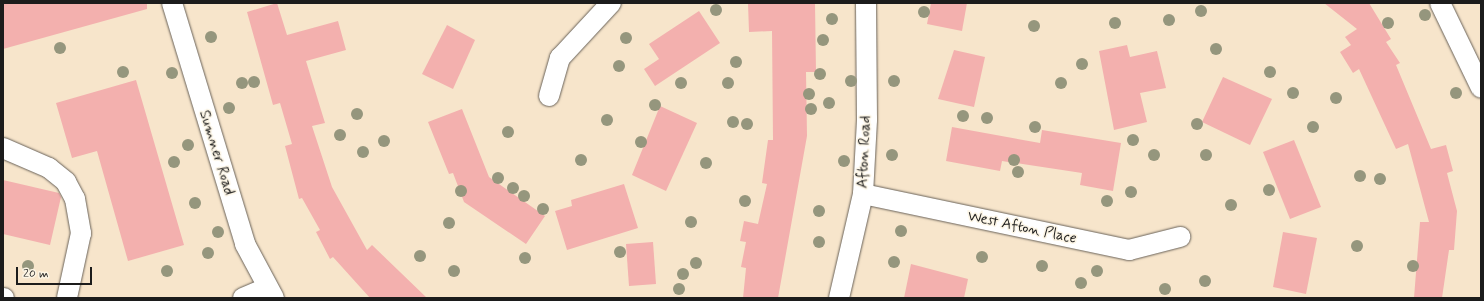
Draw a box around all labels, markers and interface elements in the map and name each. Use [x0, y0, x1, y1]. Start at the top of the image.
street label: Sumner Road [194, 108, 238, 198]
street label: Afton Road [854, 115, 876, 189]
street label: West Afton Place [966, 208, 1078, 248]
scale bar [18, 259, 94, 285]
text: 20 m [23, 266, 49, 282]

